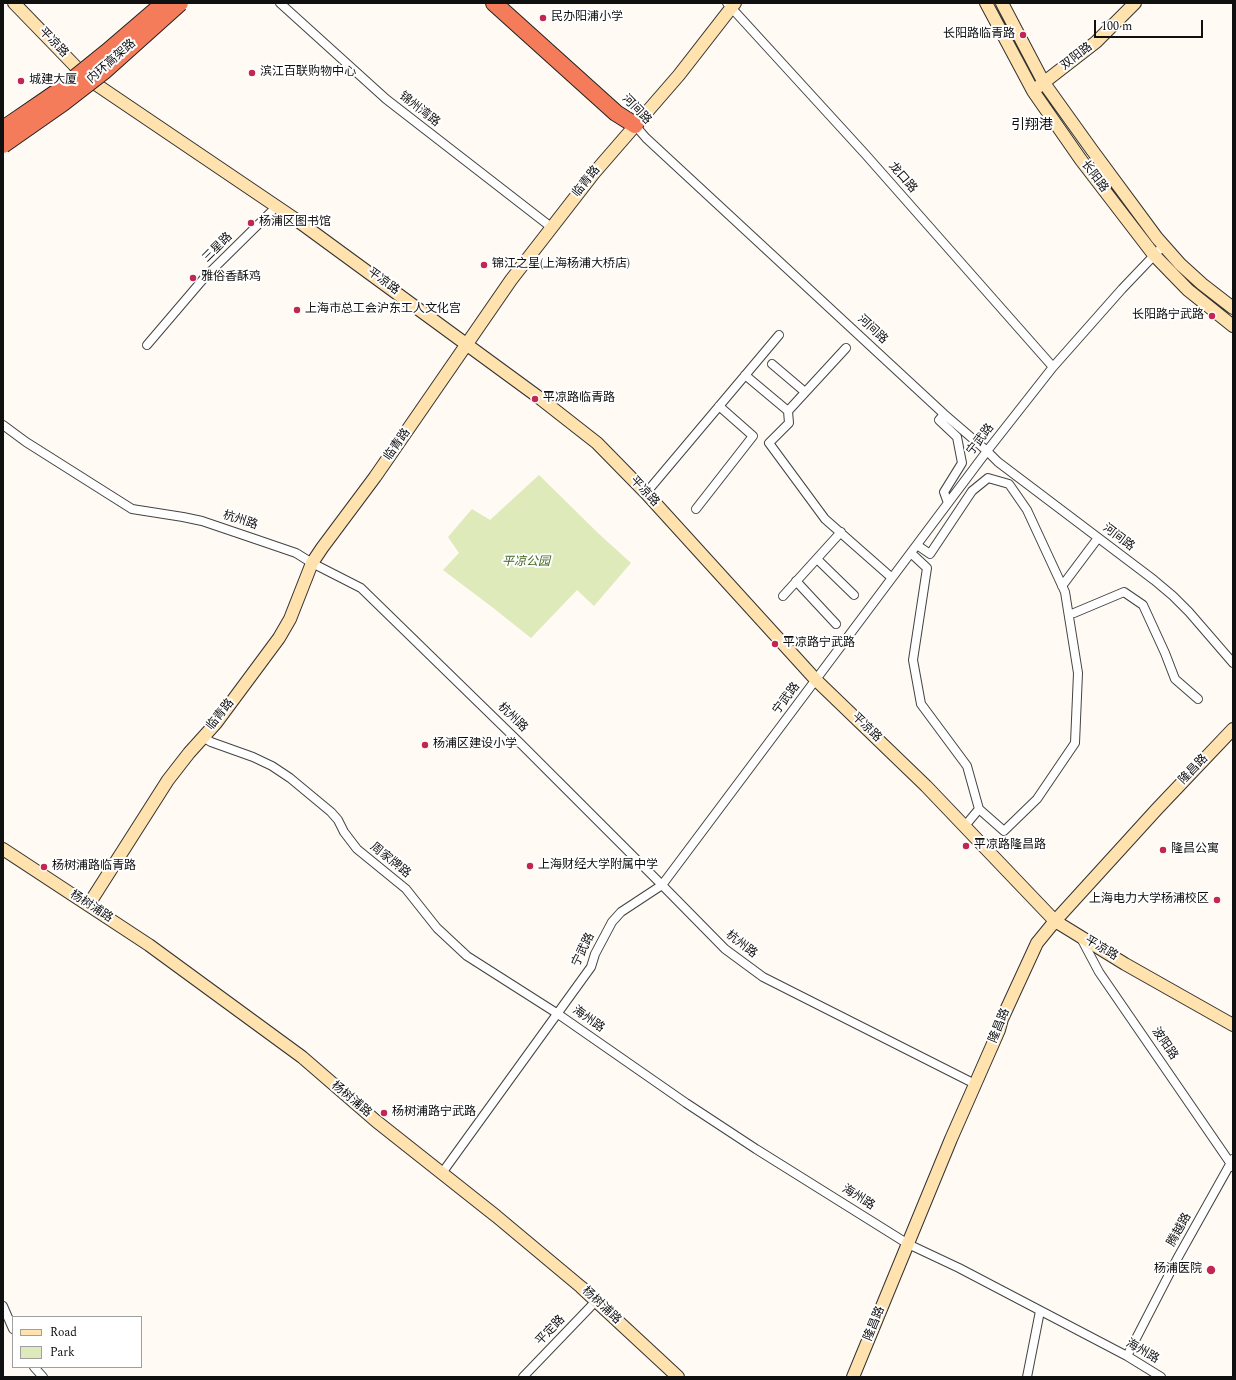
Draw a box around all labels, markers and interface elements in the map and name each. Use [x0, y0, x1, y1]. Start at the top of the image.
place label: 民办阳浦小学 [551, 11, 623, 25]
scale bar [1096, 12, 1205, 38]
marker: 民办阳浦小学 [538, 13, 548, 23]
text: 100 m [1101, 17, 1132, 36]
street label: 平凉路 [35, 25, 71, 61]
place label: 长阳路临青路 [943, 28, 1015, 42]
marker: 长阳路临青路 [1018, 30, 1028, 40]
street label: 内环高架路 [85, 37, 139, 87]
street label: 双阳路 [1058, 40, 1096, 74]
place label: 滨江百联购物中心 [260, 66, 356, 80]
marker: 滨江百联购物中心 [247, 68, 257, 78]
place label: 城建大厦 [29, 74, 77, 88]
marker: 城建大厦 [16, 76, 26, 86]
street label: 锦州湾路 [396, 90, 442, 130]
street label: 河间路 [618, 92, 654, 128]
district label: 引翔港 [1011, 118, 1053, 134]
street label: 长阳路 [1077, 158, 1111, 196]
street label: 龙口路 [885, 160, 919, 196]
street label: 临青路 [570, 163, 604, 201]
place label: 杨浦区图书馆 [259, 216, 331, 230]
marker: 杨浦区图书馆 [246, 218, 256, 228]
street label: 三星路 [200, 230, 236, 266]
place label: 锦江之星(上海杨浦大桥店) [492, 258, 630, 272]
marker: 锦江之星(上海杨浦大桥店) [479, 260, 489, 270]
street label: 平凉路 [364, 266, 402, 298]
place label: 雅俗香酥鸡 [201, 271, 261, 285]
marker: 雅俗香酥鸡 [188, 273, 198, 283]
place label: 上海市总工会沪东工人文化宫 [305, 303, 461, 317]
marker: 上海市总工会沪东工人文化宫 [292, 305, 302, 315]
place label: 长阳路宁武路 [1132, 309, 1204, 323]
marker: 长阳路宁武路 [1207, 311, 1217, 321]
street label: 河间路 [854, 312, 890, 348]
place label: 平凉路临青路 [543, 392, 615, 406]
marker: 平凉路临青路 [530, 394, 540, 404]
street label: 宁武路 [964, 421, 998, 459]
street label: 临青路 [382, 426, 414, 464]
street label: 平凉路 [626, 474, 662, 510]
street label: 杭州路 [221, 509, 259, 533]
street label: 河间路 [1099, 521, 1137, 555]
park label: 平凉公园 [502, 556, 550, 570]
place label: 平凉路宁武路 [783, 637, 855, 651]
marker: 平凉路宁武路 [770, 639, 780, 649]
street label: 宁武路 [770, 680, 804, 718]
street label: 临青路 [204, 696, 238, 734]
street label: 杭州路 [494, 700, 530, 736]
street label: 平凉路 [848, 710, 884, 746]
place label: 杨浦区建设小学 [433, 738, 517, 752]
marker: 杨浦区建设小学 [420, 740, 430, 750]
street label: 隆昌路 [1176, 752, 1212, 788]
place label: 平凉路隆昌路 [974, 839, 1046, 853]
street label: 周家牌路 [367, 840, 413, 882]
marker: 平凉路隆昌路 [961, 841, 971, 851]
place label: 隆昌公寓 [1171, 843, 1219, 857]
marker: 隆昌公寓 [1158, 845, 1168, 855]
place label: 上海财经大学附属中学 [538, 859, 658, 873]
place label: 杨树浦路临青路 [52, 860, 136, 874]
marker: 上海财经大学附属中学 [525, 861, 535, 871]
marker: 杨树浦路临青路 [39, 862, 49, 872]
street label: 杨树浦路 [67, 888, 115, 926]
place label: 上海电力大学杨浦校区 [1089, 893, 1209, 907]
marker: 上海电力大学杨浦校区 [1212, 895, 1222, 905]
street label: 杭州路 [722, 928, 760, 962]
street label: 宁武路 [570, 931, 598, 969]
street label: 平凉路 [1082, 934, 1120, 964]
street label: 海州路 [569, 1004, 607, 1036]
street label: 隆昌路 [987, 1007, 1013, 1045]
street label: 波阳路 [1148, 1025, 1180, 1063]
street label: 杨树浦路 [328, 1079, 374, 1121]
place label: 杨树浦路宁武路 [392, 1106, 476, 1120]
marker: 杨树浦路宁武路 [379, 1108, 389, 1118]
street label: 海州路 [839, 1182, 877, 1214]
street label: 腾越路 [1165, 1211, 1195, 1249]
place label: 杨浦医院 [1154, 1263, 1202, 1277]
marker: 杨浦医院 [1205, 1264, 1217, 1276]
street label: 杨树浦路 [579, 1284, 623, 1328]
street label: 隆昌路 [862, 1305, 888, 1343]
street label: 平定路 [533, 1313, 569, 1349]
legend [12, 1316, 142, 1368]
text: Road [50, 1323, 77, 1342]
street label: 海州路 [1123, 1337, 1161, 1367]
text: Park [50, 1343, 75, 1362]

